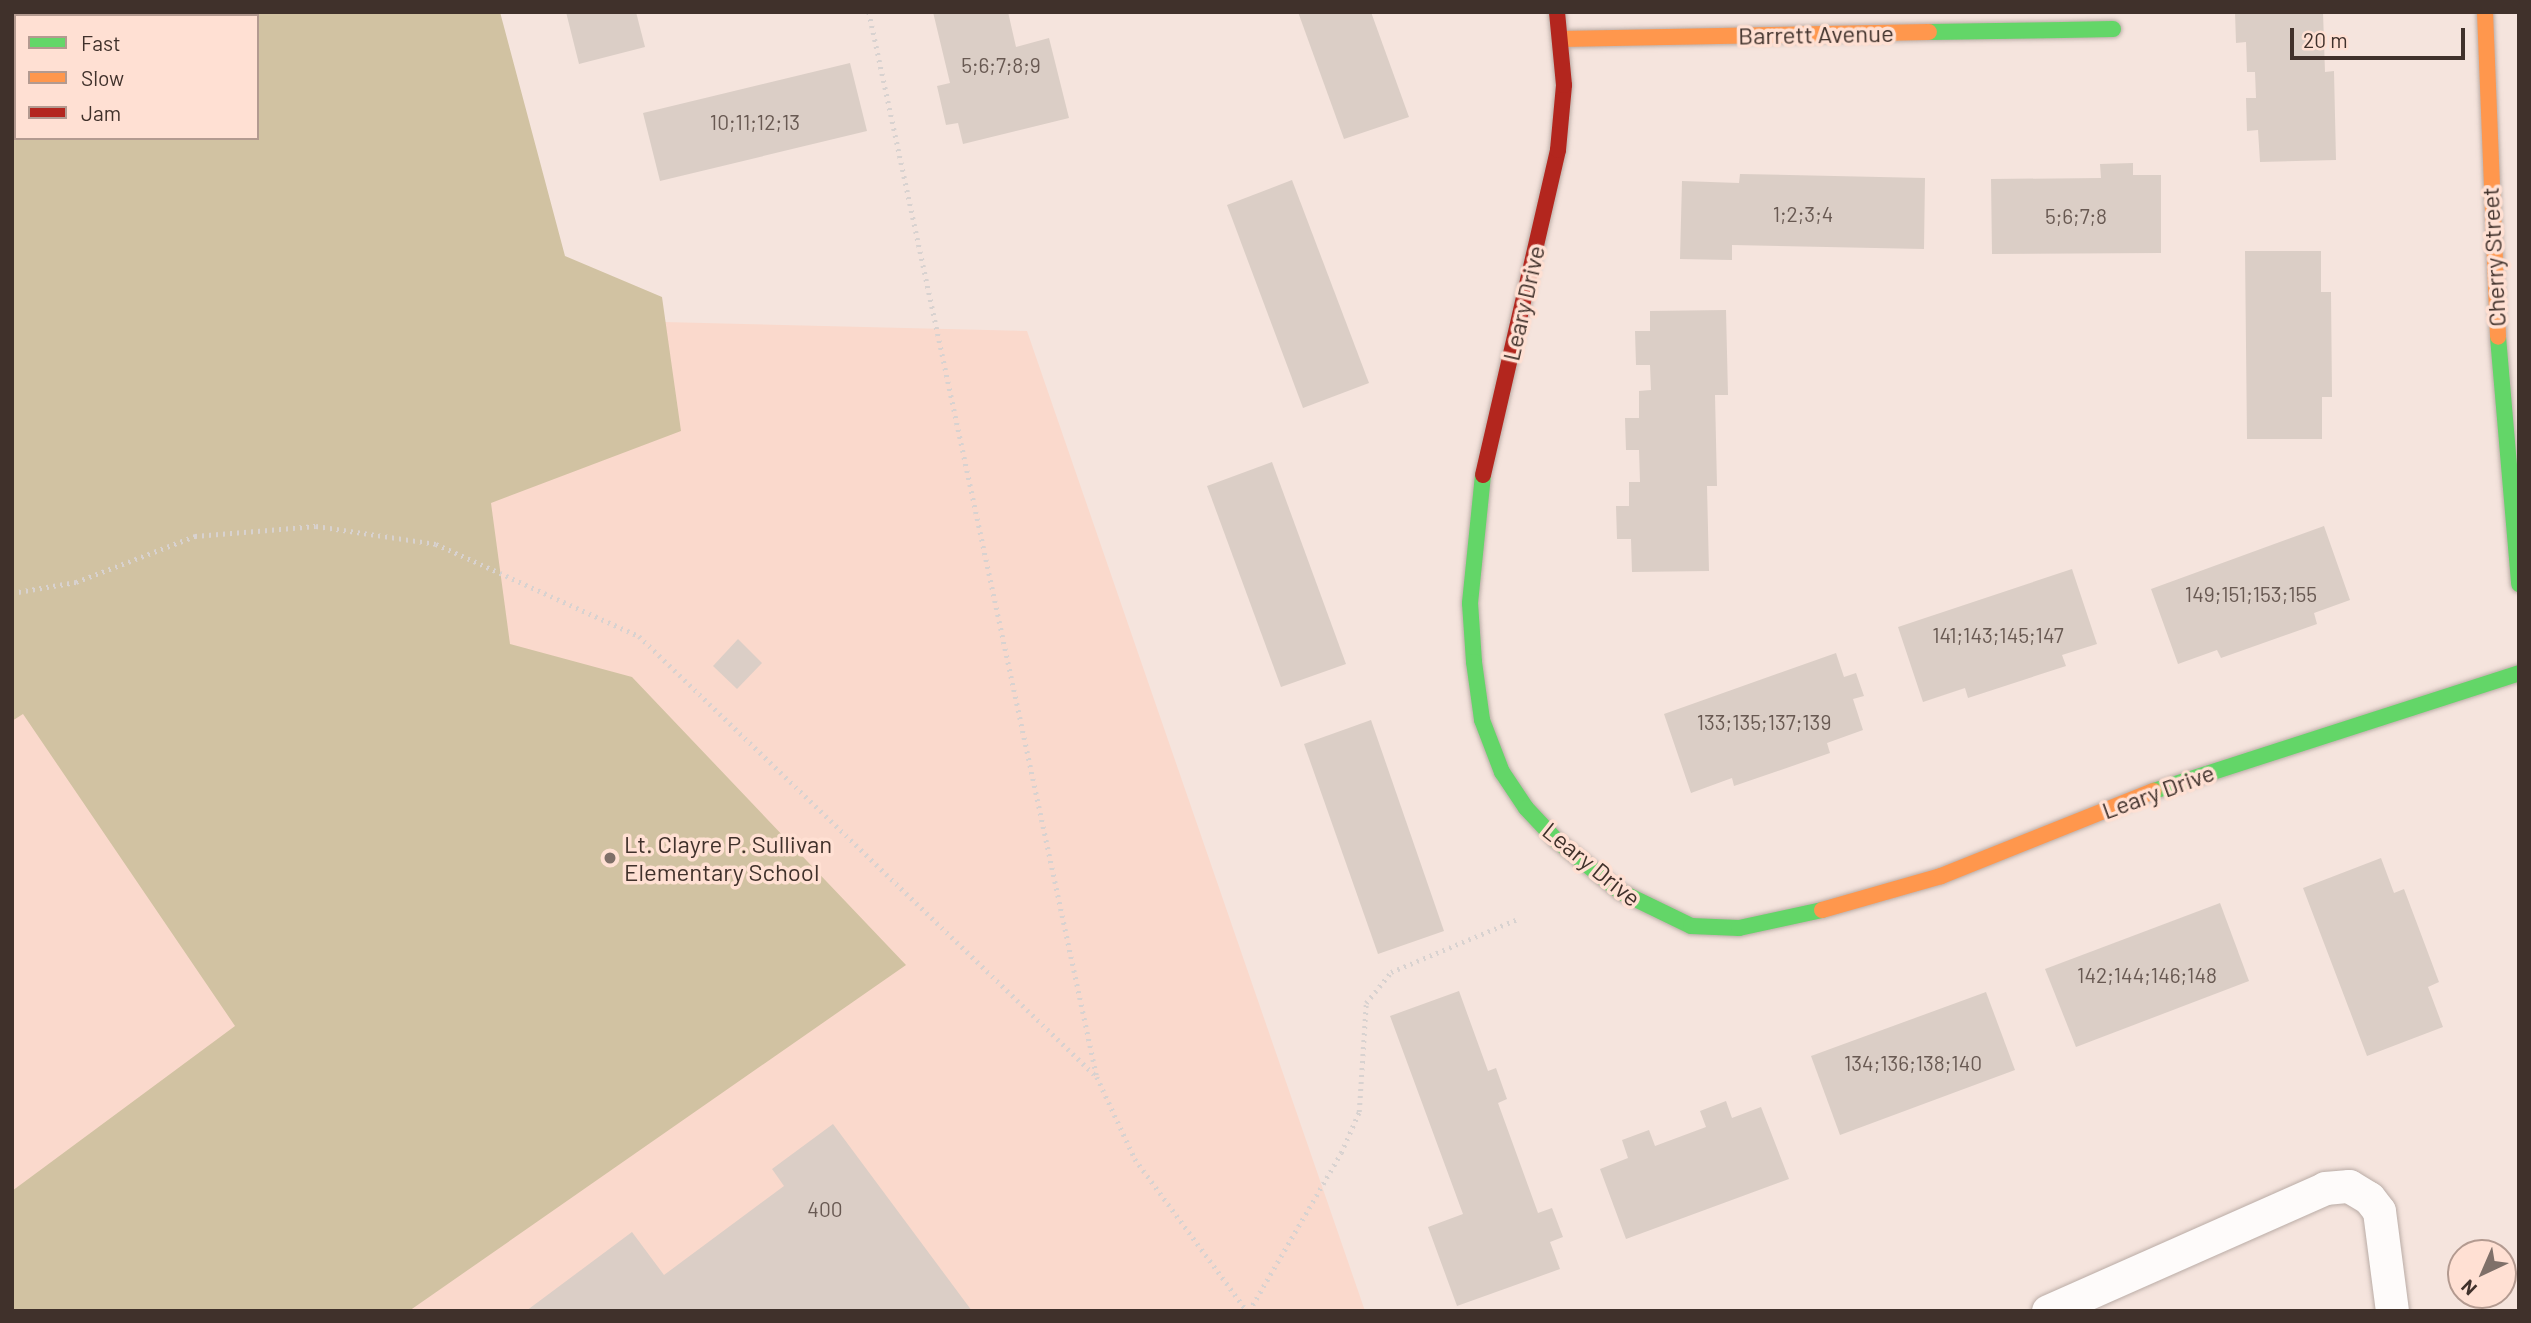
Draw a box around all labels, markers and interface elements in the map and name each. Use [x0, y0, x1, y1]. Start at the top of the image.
legend [14, 14, 259, 140]
scale bar [2293, 14, 2468, 58]
street label: Barrett Avenue [1738, 18, 1894, 50]
text: 20 m [2303, 27, 2348, 52]
text: Fast [81, 30, 121, 55]
house number: 5;6;7;8;9 [961, 52, 1041, 78]
text: Slow [81, 65, 124, 90]
text: Jam [81, 100, 121, 125]
house number: 10;11;12;13 [710, 109, 800, 135]
street label: Cherry Street [2475, 187, 2511, 327]
house number: 1;2;3;4 [1773, 201, 1833, 227]
house number: 5;6;7;8 [2045, 203, 2107, 229]
street label: Leary Drive [1496, 243, 1550, 363]
house number: 149;151;153;155 [2185, 581, 2317, 607]
house number: 141;143;145;147 [1932, 622, 2064, 648]
house number: 133;135;137;139 [1697, 709, 1831, 735]
street label: Leary Drive [2098, 757, 2218, 825]
street label: Leary Drive [1537, 816, 1647, 912]
place label: Lt. Clayre P. Sullivan Elementary School [624, 830, 832, 886]
marker: Lt. Clayre P. Sullivan Elementary School [602, 850, 618, 866]
house number: 142;144;146;148 [2077, 962, 2217, 988]
house number: 134;136;138;140 [1844, 1050, 1982, 1076]
house number: 400 [807, 1196, 843, 1222]
north arrow [2447, 1239, 2517, 1309]
text: N [2456, 1275, 2481, 1301]

